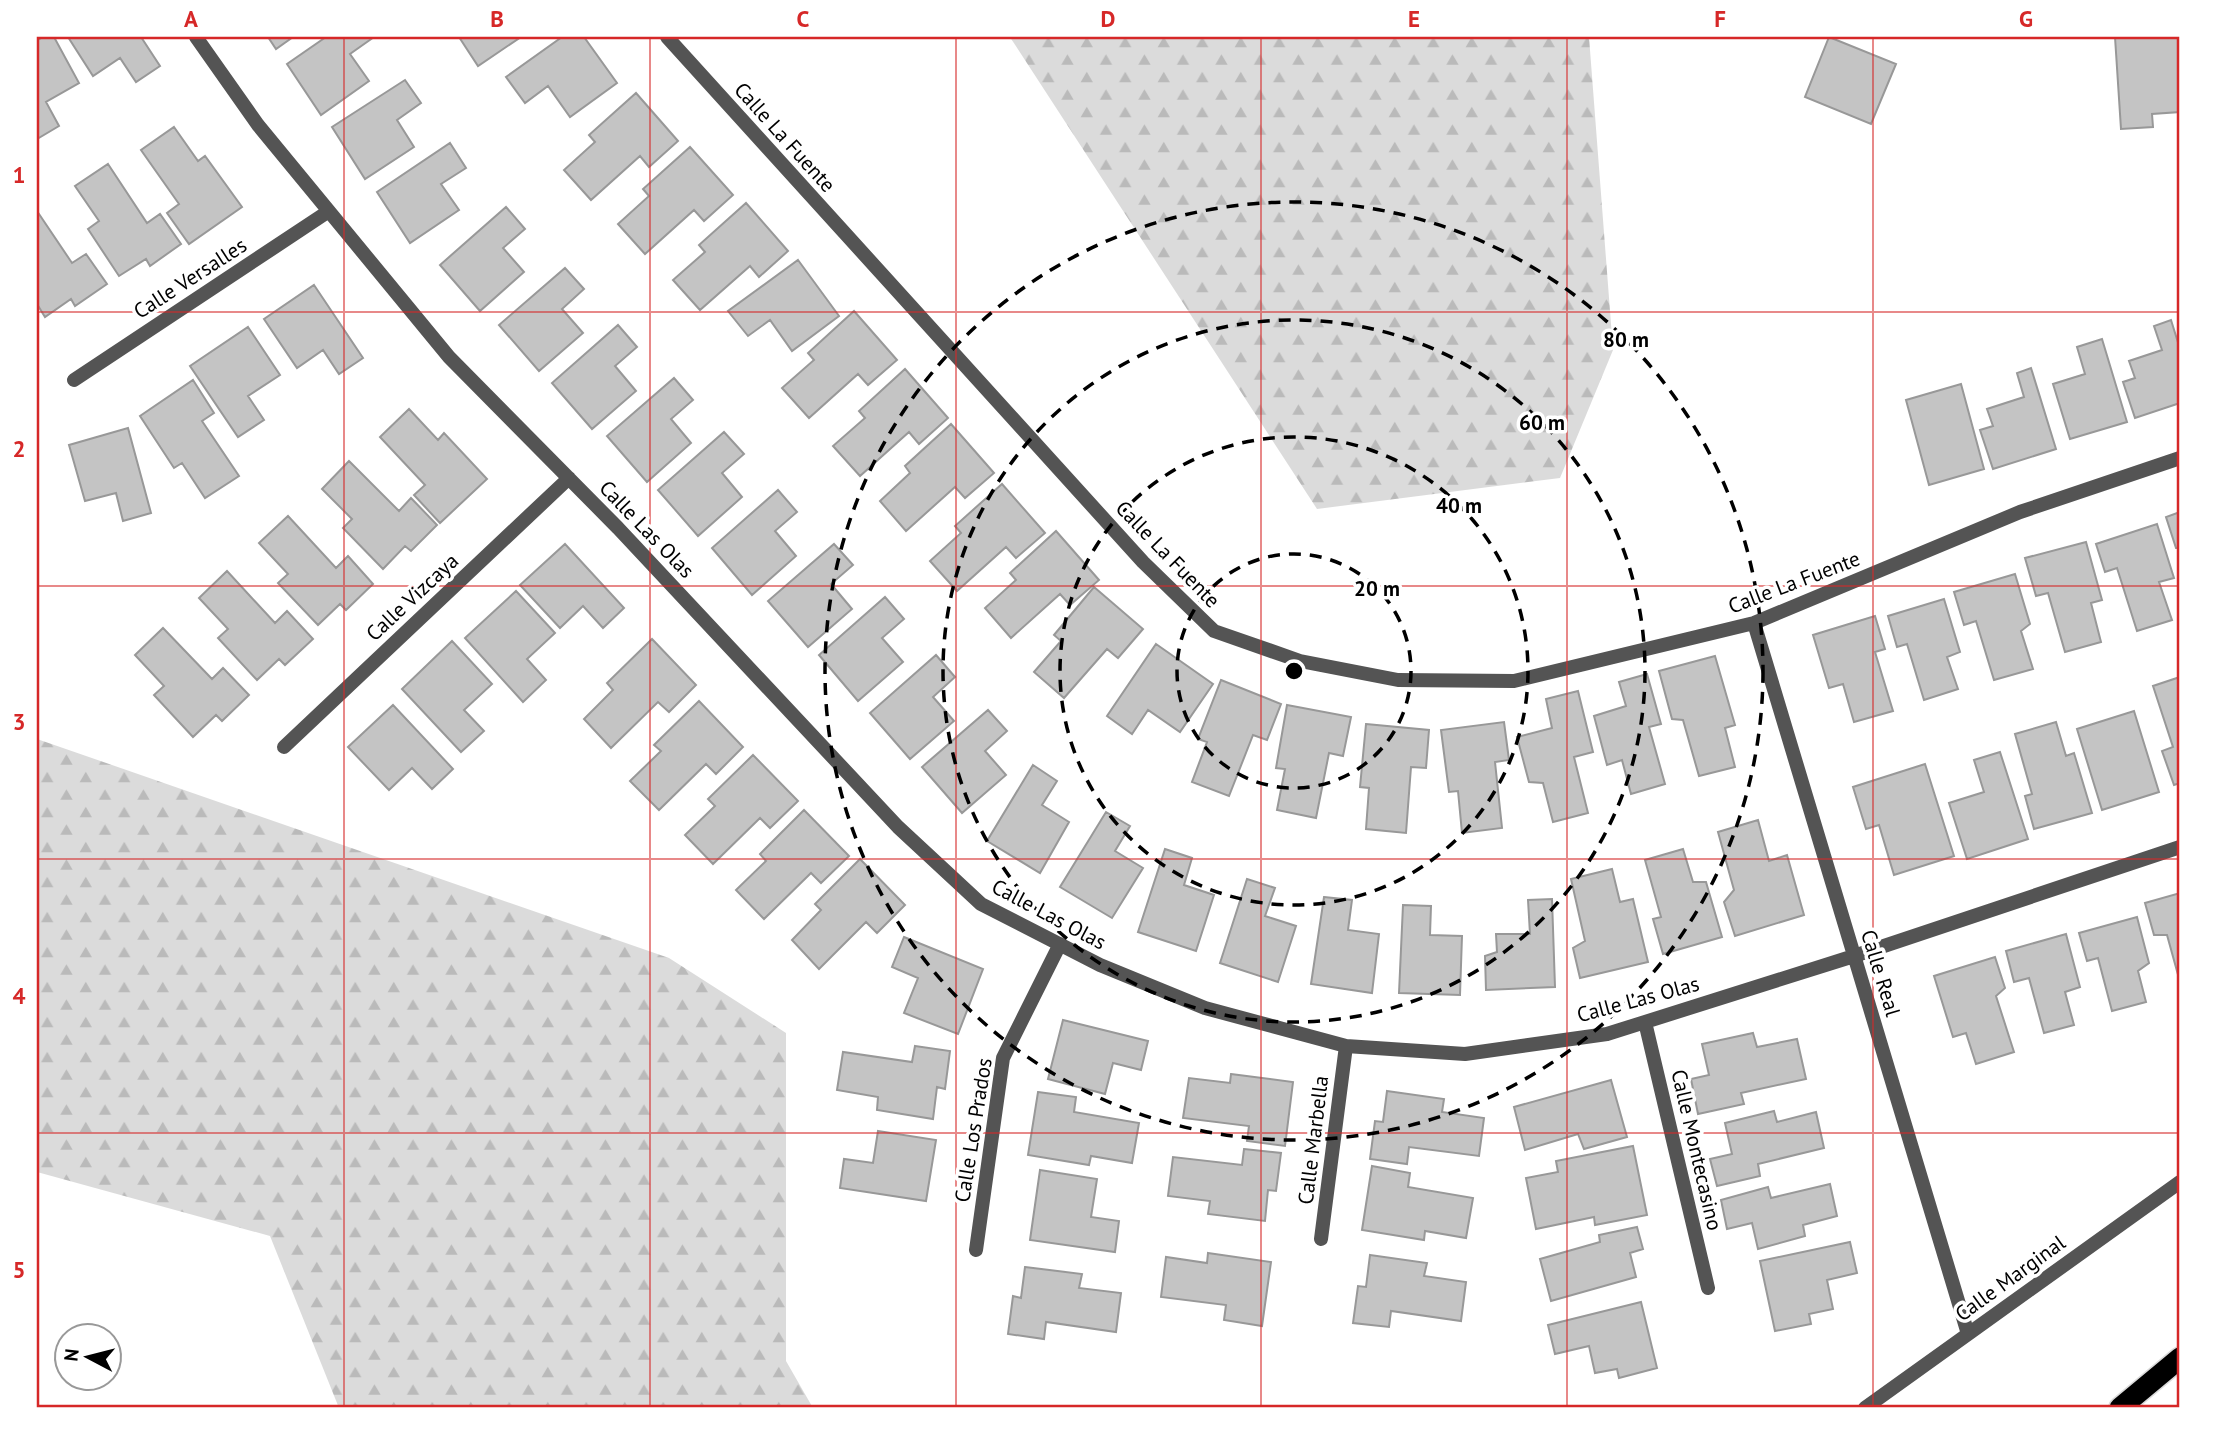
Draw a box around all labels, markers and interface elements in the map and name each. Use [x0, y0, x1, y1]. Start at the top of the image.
text: A [184, 4, 198, 33]
text: B [490, 4, 504, 33]
text: C [797, 4, 810, 33]
text: D [1101, 4, 1115, 33]
text: E [1408, 4, 1420, 33]
text: F [1714, 4, 1726, 33]
text: G [2019, 4, 2033, 33]
street label: Calle La Fuente [728, 76, 842, 198]
text: 1 [12, 160, 26, 189]
street label: Calle Versalles [128, 231, 252, 325]
text: 80 m [1603, 326, 1649, 353]
text: 60 m [1519, 409, 1565, 436]
text: 2 [12, 434, 26, 463]
street label: Calle Las Olas [594, 474, 700, 584]
text: 40 m [1436, 492, 1482, 519]
street label: Calle La Fuente [1110, 495, 1226, 613]
street label: Calle La Fuente [1724, 545, 1864, 619]
street label: Calle Vizcaya [360, 547, 464, 647]
text: 20 m [1354, 575, 1400, 602]
centre of rings [1282, 659, 1306, 683]
text: 3 [12, 707, 26, 736]
street label: Calle Las Olas [987, 873, 1111, 955]
street label: Calle Real [1855, 926, 1907, 1020]
street label: Calle Las Olas [1574, 970, 1702, 1028]
text: 4 [12, 981, 26, 1010]
street label: Calle Los Prados [948, 1056, 998, 1204]
street label: Calle Montecasino [1665, 1067, 1729, 1233]
street label: Calle Marbella [1292, 1074, 1334, 1206]
street label: Calle Marginal [1950, 1229, 2070, 1327]
text: 5 [12, 1255, 26, 1284]
north arrow [52, 1322, 122, 1392]
text: N [58, 1347, 84, 1363]

